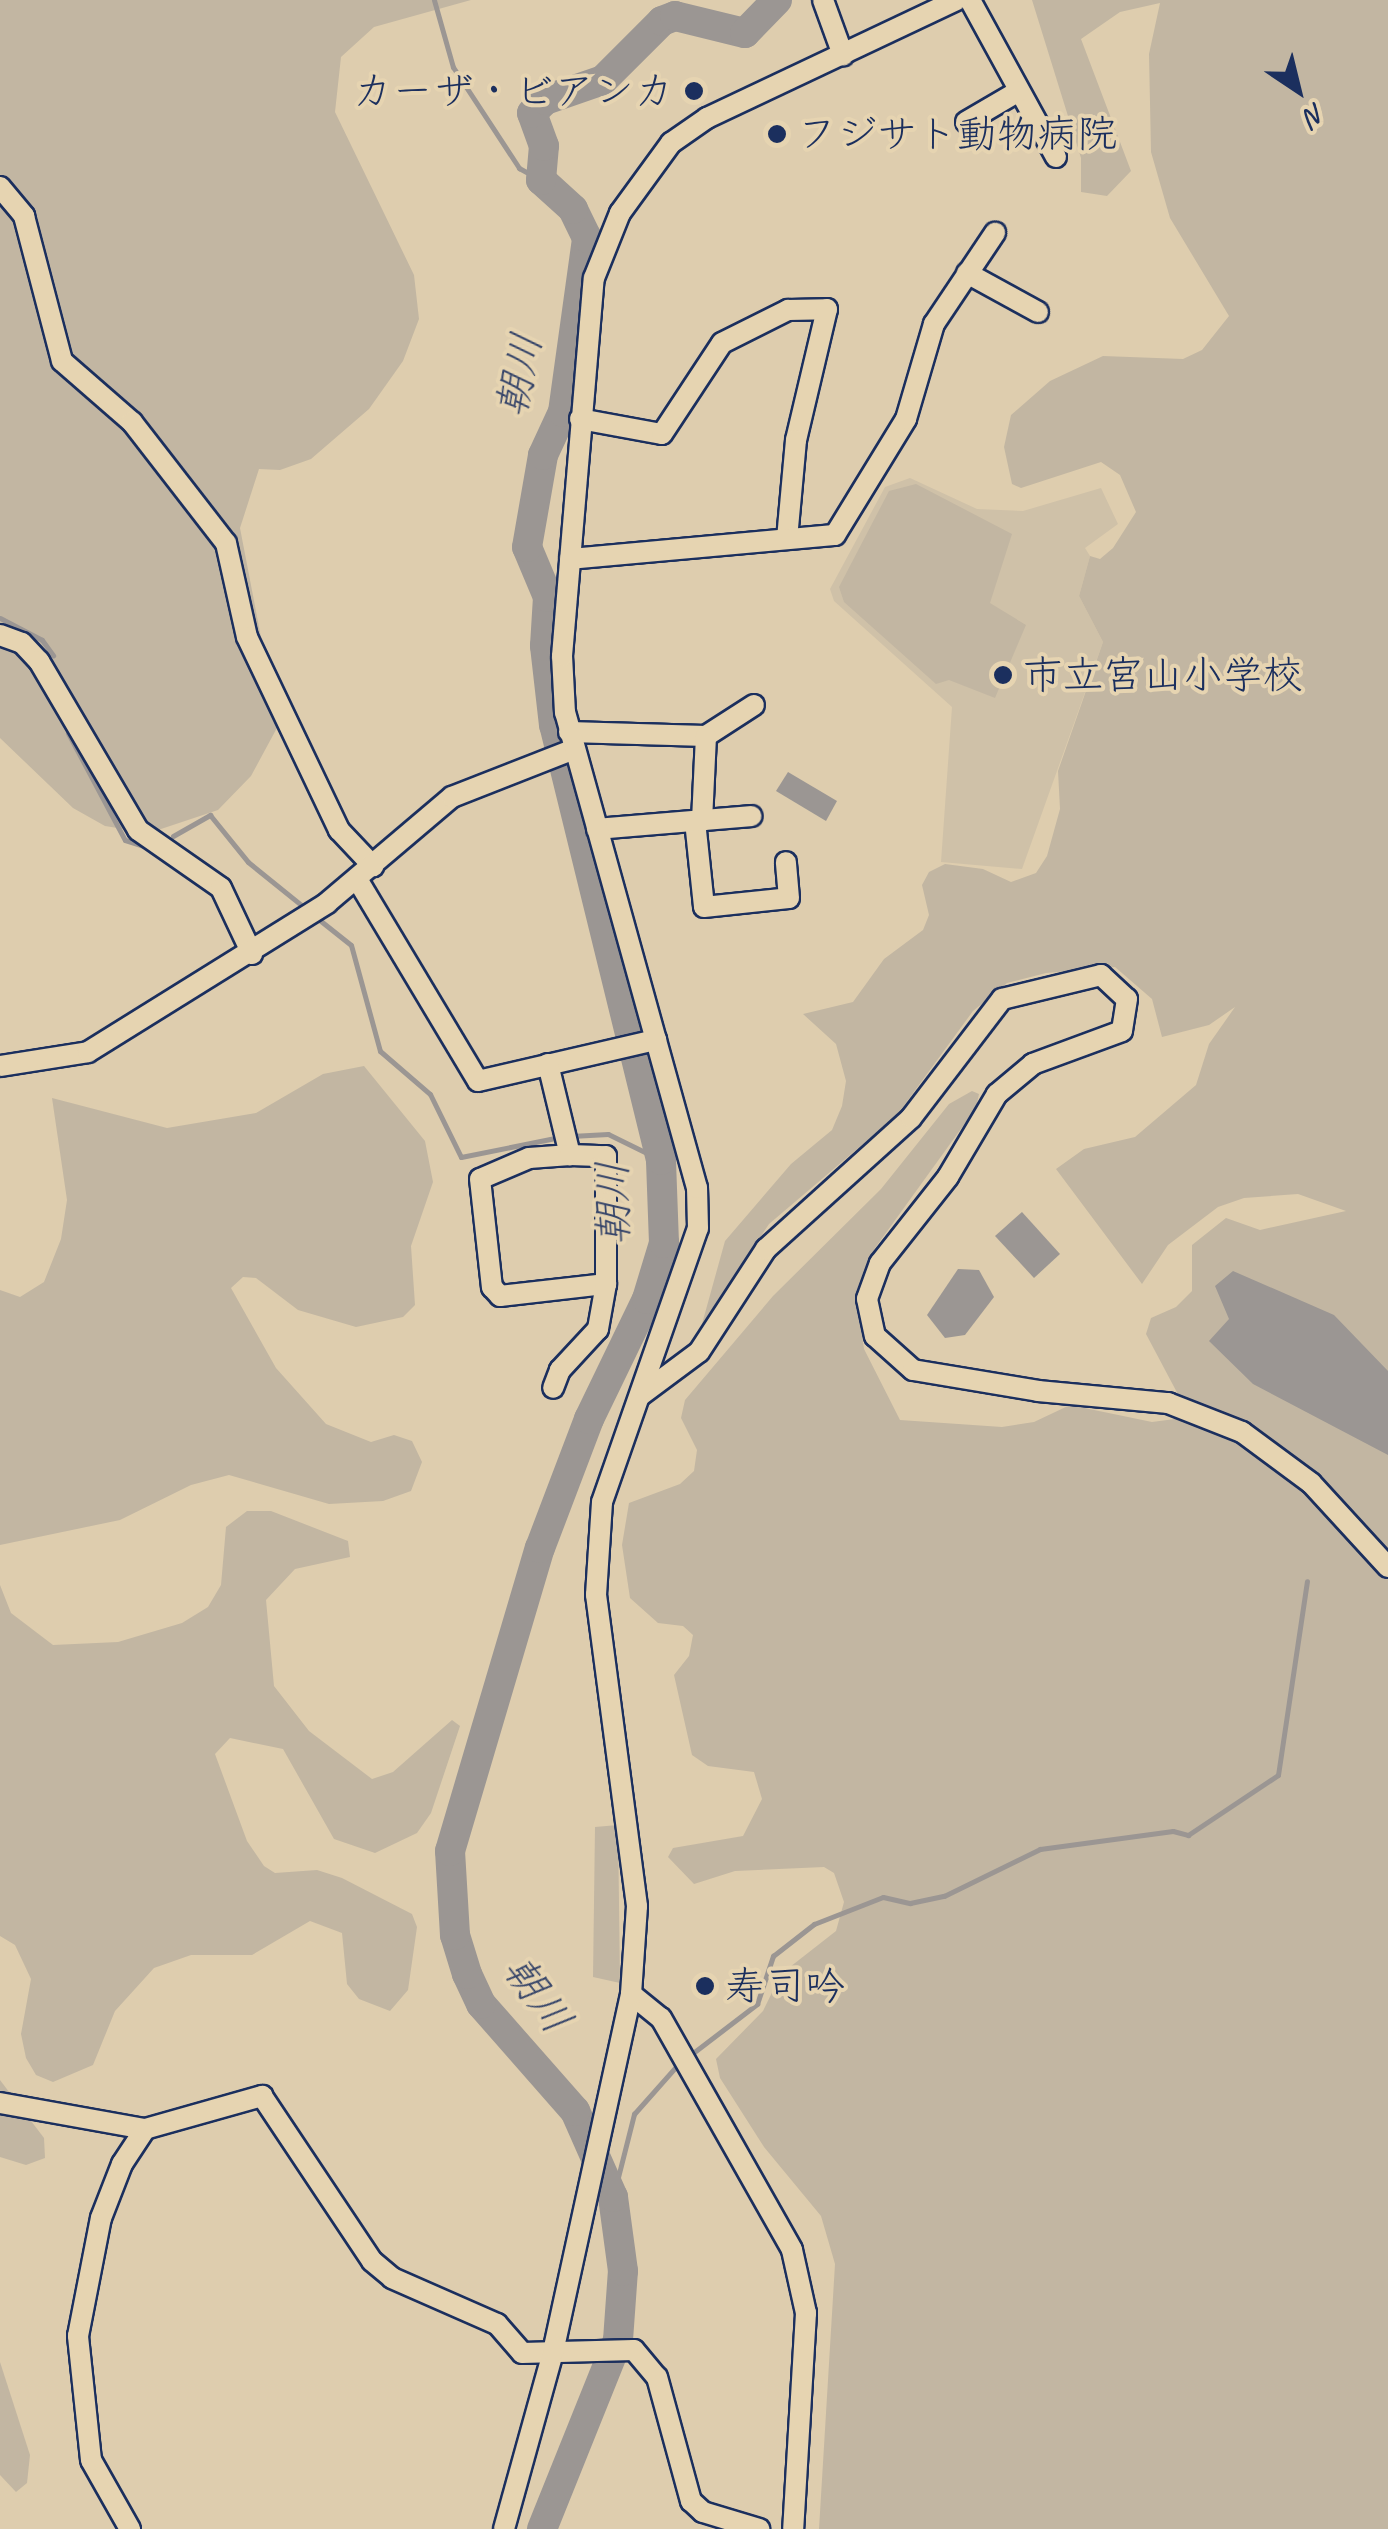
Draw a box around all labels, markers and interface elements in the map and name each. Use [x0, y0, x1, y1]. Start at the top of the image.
north arrow [1248, 40, 1348, 140]
place label: カーザ・ビアンカ [354, 67, 674, 115]
marker: カーザ・ビアンカ [683, 80, 705, 102]
text: N [1298, 96, 1333, 134]
place label: フジサト動物病院 [797, 110, 1117, 158]
marker: フジサト動物病院 [766, 123, 788, 145]
water label: 朝川 [487, 329, 553, 421]
place label: 市立宮山小学校 [1023, 651, 1303, 699]
marker: 市立宮山小学校 [992, 664, 1014, 686]
water label: 朝川 [588, 1161, 640, 1245]
water label: 朝川 [492, 1946, 582, 2044]
place label: 寿司吟 [725, 1962, 845, 2010]
marker: 寿司吟 [694, 1975, 716, 1997]

